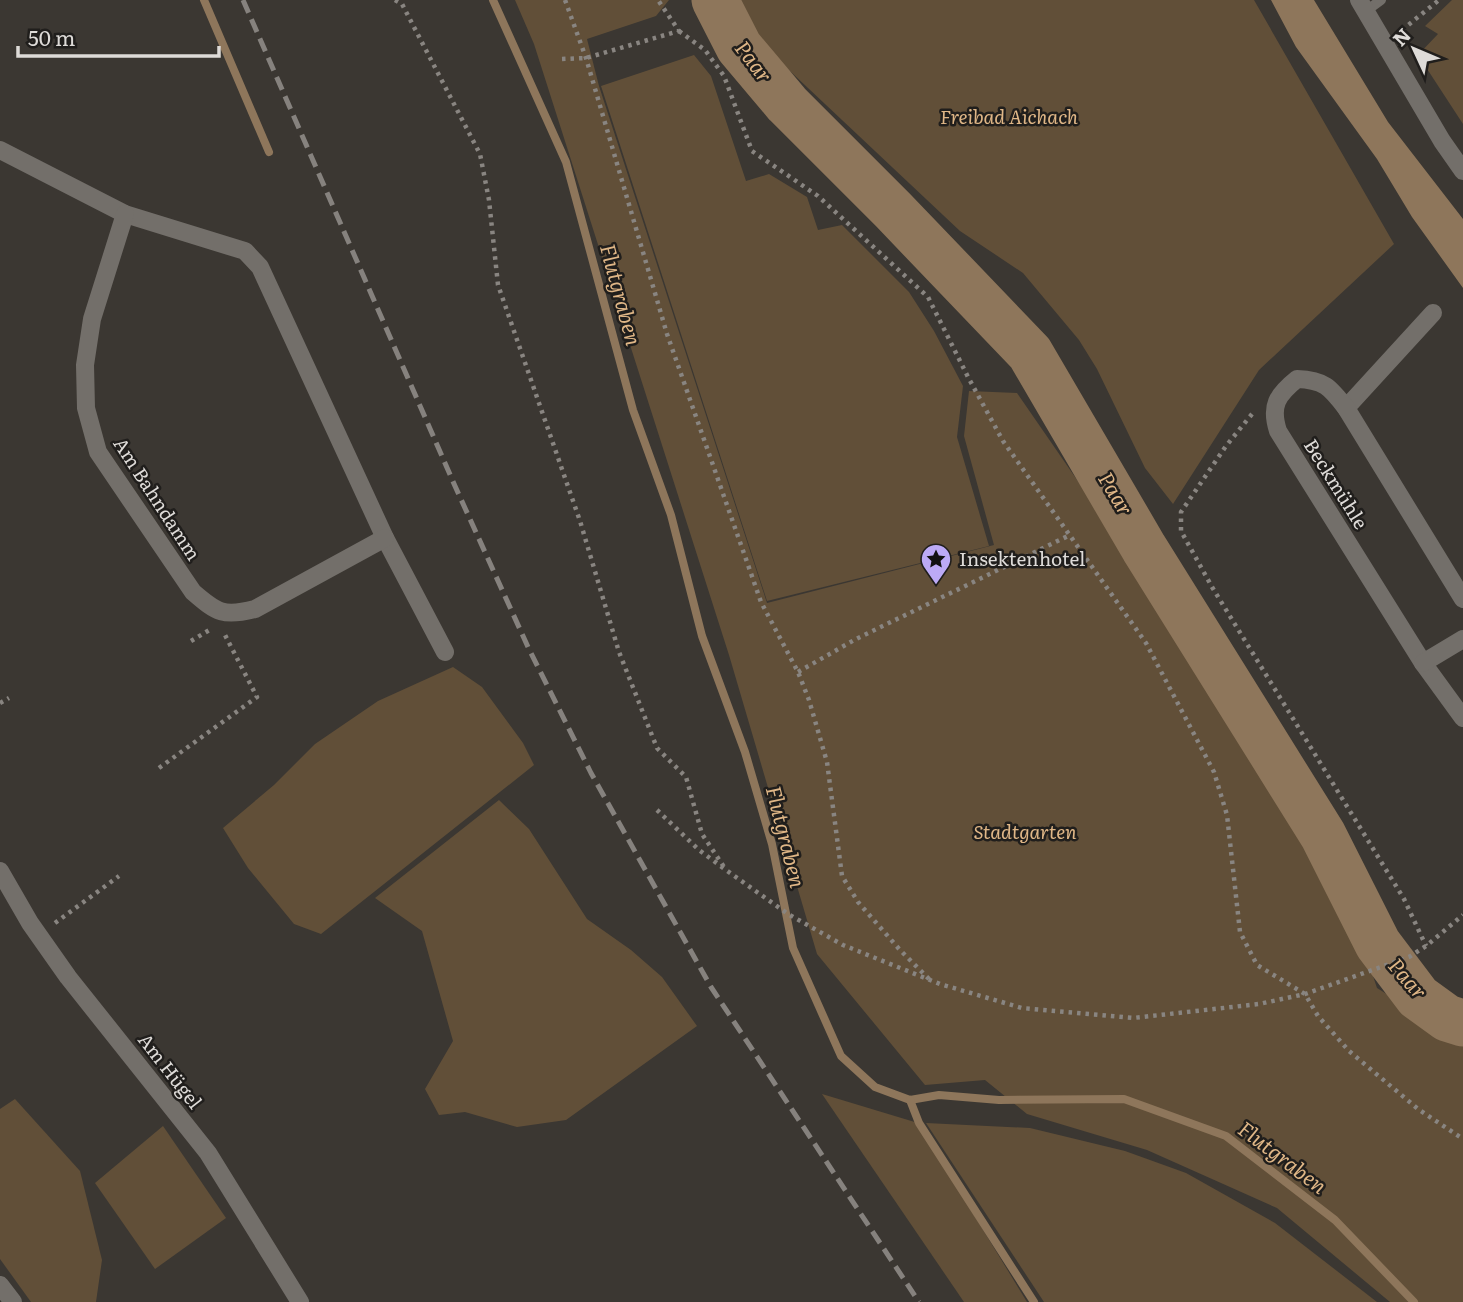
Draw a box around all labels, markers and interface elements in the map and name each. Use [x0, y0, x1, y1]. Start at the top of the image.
scale bar [18, 14, 219, 58]
north arrow [1379, 14, 1449, 84]
text: 50 m [28, 21, 75, 52]
text: N [1385, 21, 1417, 52]
water label: Paar [729, 33, 781, 88]
park label: Freibad Aichach [940, 102, 1078, 130]
water label: Flutgraben [594, 240, 651, 349]
street label: Am Bahndamm [107, 431, 208, 566]
street label: Beckmühle [1298, 433, 1376, 534]
water label: Paar [1092, 465, 1142, 521]
place icon: Insektenhotel [919, 542, 953, 586]
place label: Insektenhotel [959, 544, 1085, 572]
water label: Flutgraben [760, 782, 815, 891]
park label: Stadtgarten [973, 817, 1077, 845]
water label: Paar [1382, 950, 1436, 1005]
street label: Am Hügel [132, 1026, 209, 1114]
water label: Flutgraben [1233, 1112, 1335, 1200]

